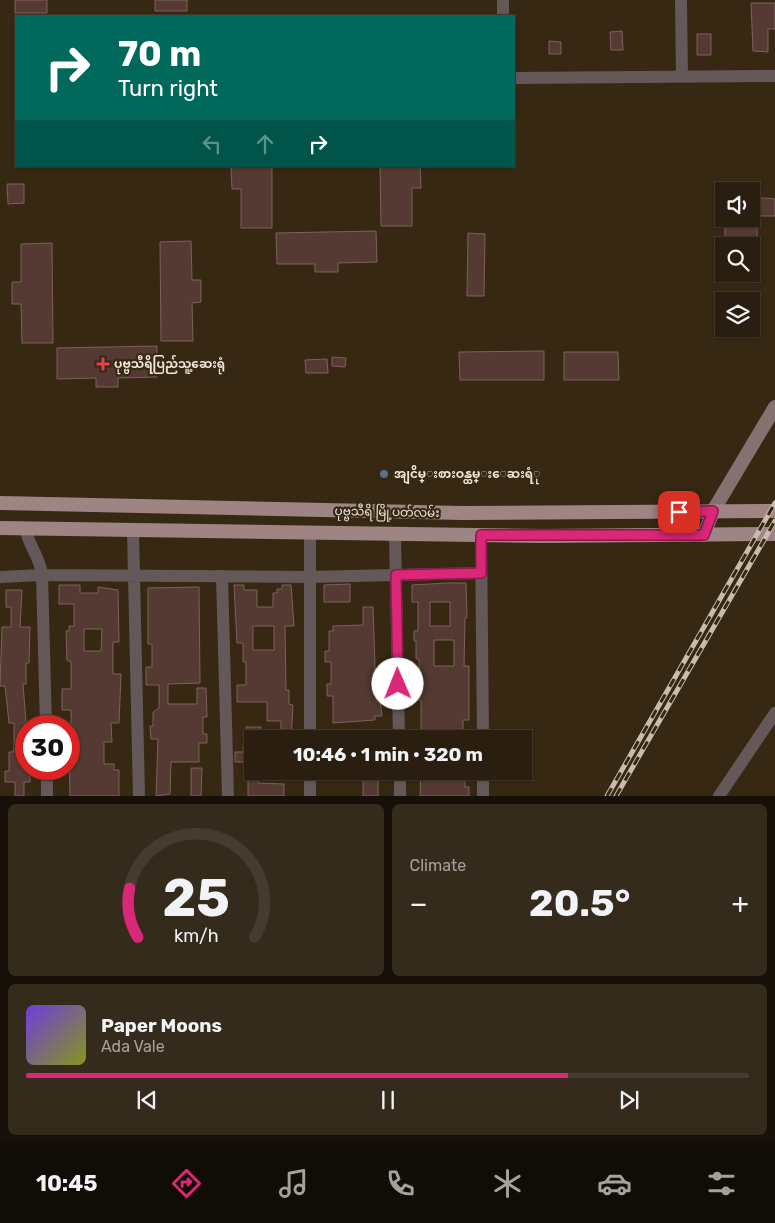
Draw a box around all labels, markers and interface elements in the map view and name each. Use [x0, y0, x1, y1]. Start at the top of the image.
text: 70 m [118, 33, 201, 75]
icon: right [35, 35, 100, 100]
text: Turn right [118, 75, 218, 102]
icon: left [198, 130, 226, 158]
icon: ahead [251, 130, 279, 158]
icon: right [304, 130, 332, 158]
map controls [715, 182, 760, 337]
button: sound [715, 182, 760, 227]
button: search [715, 237, 760, 282]
button: layers [715, 292, 760, 337]
place label: ပုဗ္ဗသီရိပြည်သူ့ဆေးရုံ [114, 354, 225, 375]
marker: ပုဗ္ဗသီရိပြည်သူ့ဆေးရုံ [96, 357, 110, 371]
place label: အျငိမ္းစားဝန္ထမ္းေဆးရံု [394, 465, 540, 485]
marker: အျငိမ္းစားဝန္ထမ္းေဆးရံု [378, 468, 390, 480]
pin [658, 491, 700, 533]
icon: arrive [665, 498, 693, 526]
street label: ပုဗ္ဗသီရိ မြို့ပတ်လမ်း [334, 502, 440, 523]
position arrow [371, 657, 423, 709]
speed limit sign: 30 [15, 715, 80, 780]
text: 10:46 · 1 min · 320 m [293, 743, 483, 766]
text: Climate [410, 856, 466, 875]
text: 25 [162, 867, 229, 929]
text: 20.5° [529, 880, 630, 926]
text: − [410, 887, 428, 920]
text: + [732, 887, 749, 920]
text: km/h [173, 925, 218, 946]
text: Paper Moons [101, 1014, 222, 1037]
text: Ada Vale [101, 1037, 165, 1056]
icon: previous [133, 1086, 161, 1114]
icon: pause [374, 1086, 402, 1114]
icon: next [615, 1086, 643, 1114]
icon: directions [169, 1166, 204, 1201]
icon: music [276, 1166, 311, 1201]
icon: phone [383, 1166, 418, 1201]
icon: climate [490, 1166, 525, 1201]
icon: car [597, 1166, 632, 1201]
icon: filters [704, 1166, 739, 1201]
text: 10:45 [36, 1170, 98, 1197]

